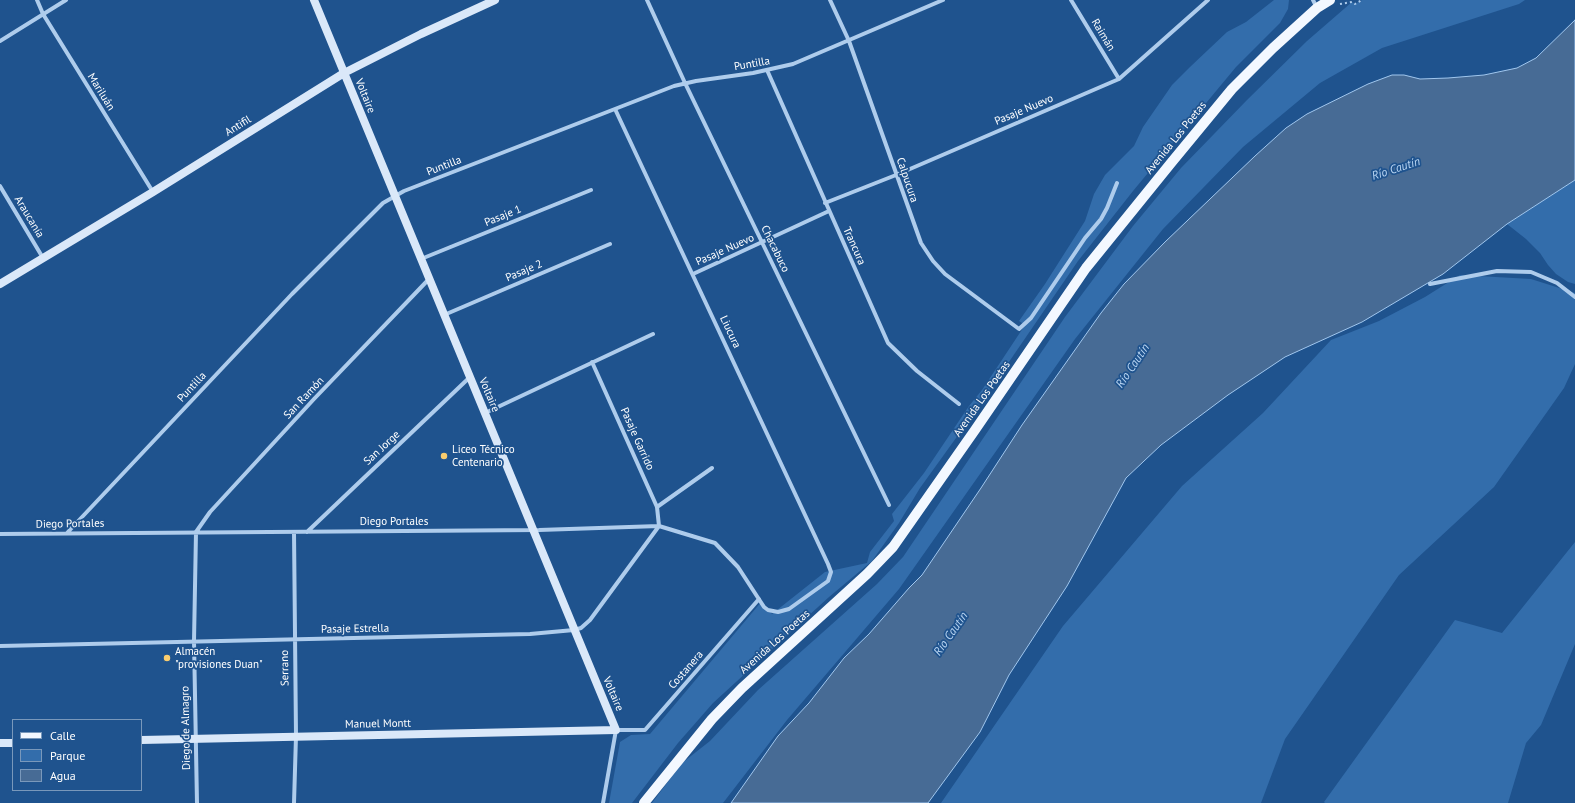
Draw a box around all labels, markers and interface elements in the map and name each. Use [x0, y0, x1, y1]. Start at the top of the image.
street label: Raimán [1088, 16, 1118, 54]
street label: Puntilla [733, 54, 771, 74]
street label: Mariluán [84, 71, 118, 113]
street label: Voltaire [352, 77, 378, 115]
street label: Pasaje Nuevo [993, 92, 1055, 128]
street label: Avenida Los Poetas [1143, 99, 1209, 177]
street label: Antifil [223, 113, 253, 139]
street label: Puntilla [425, 153, 463, 179]
water label: Río Cautín [1370, 154, 1422, 184]
street label: Calpucura [893, 156, 921, 204]
street label: Araucanía [11, 194, 47, 240]
street label: Pasaje 1 [483, 203, 523, 229]
street label: Chacabuco [758, 223, 792, 275]
street label: Trancura [840, 225, 868, 267]
street label: Pasaje Nuevo [694, 231, 756, 269]
street label: Pasaje 2 [504, 257, 544, 285]
street label: Liucura [717, 314, 743, 350]
water label: Río Cautín [1113, 341, 1153, 391]
street label: Avenida Los Poetas [951, 358, 1013, 440]
street label: Puntilla [175, 369, 209, 405]
street label: San Ramón [281, 374, 327, 422]
street label: Voltaire [476, 376, 502, 414]
street label: Pasaje Garrido [617, 406, 657, 472]
street label: San Jorge [361, 428, 403, 468]
place label: Liceo Técnico Centenario [452, 443, 515, 469]
marker: Liceo Técnico Centenario [439, 451, 449, 461]
street label: Diego Portales [360, 515, 428, 529]
street label: Diego Portales [36, 517, 104, 531]
street label: Avenida Los Poetas [737, 607, 813, 677]
water label: Río Cautín [931, 609, 971, 659]
street label: Pasaje Estrella [321, 622, 389, 636]
place label: Almacén "provisiones Duan" [175, 645, 263, 671]
street label: Costanera [666, 648, 706, 692]
street label: Serrano [278, 650, 292, 686]
marker: Almacén "provisiones Duan" [162, 653, 172, 663]
street label: Voltaire [600, 675, 626, 713]
street label: Diego de Almagro [179, 686, 193, 770]
street label: Manuel Montt [345, 717, 411, 731]
legend [12, 719, 142, 791]
text: Calle [50, 728, 76, 743]
text: Parque [50, 748, 85, 763]
text: Agua [50, 768, 76, 783]

